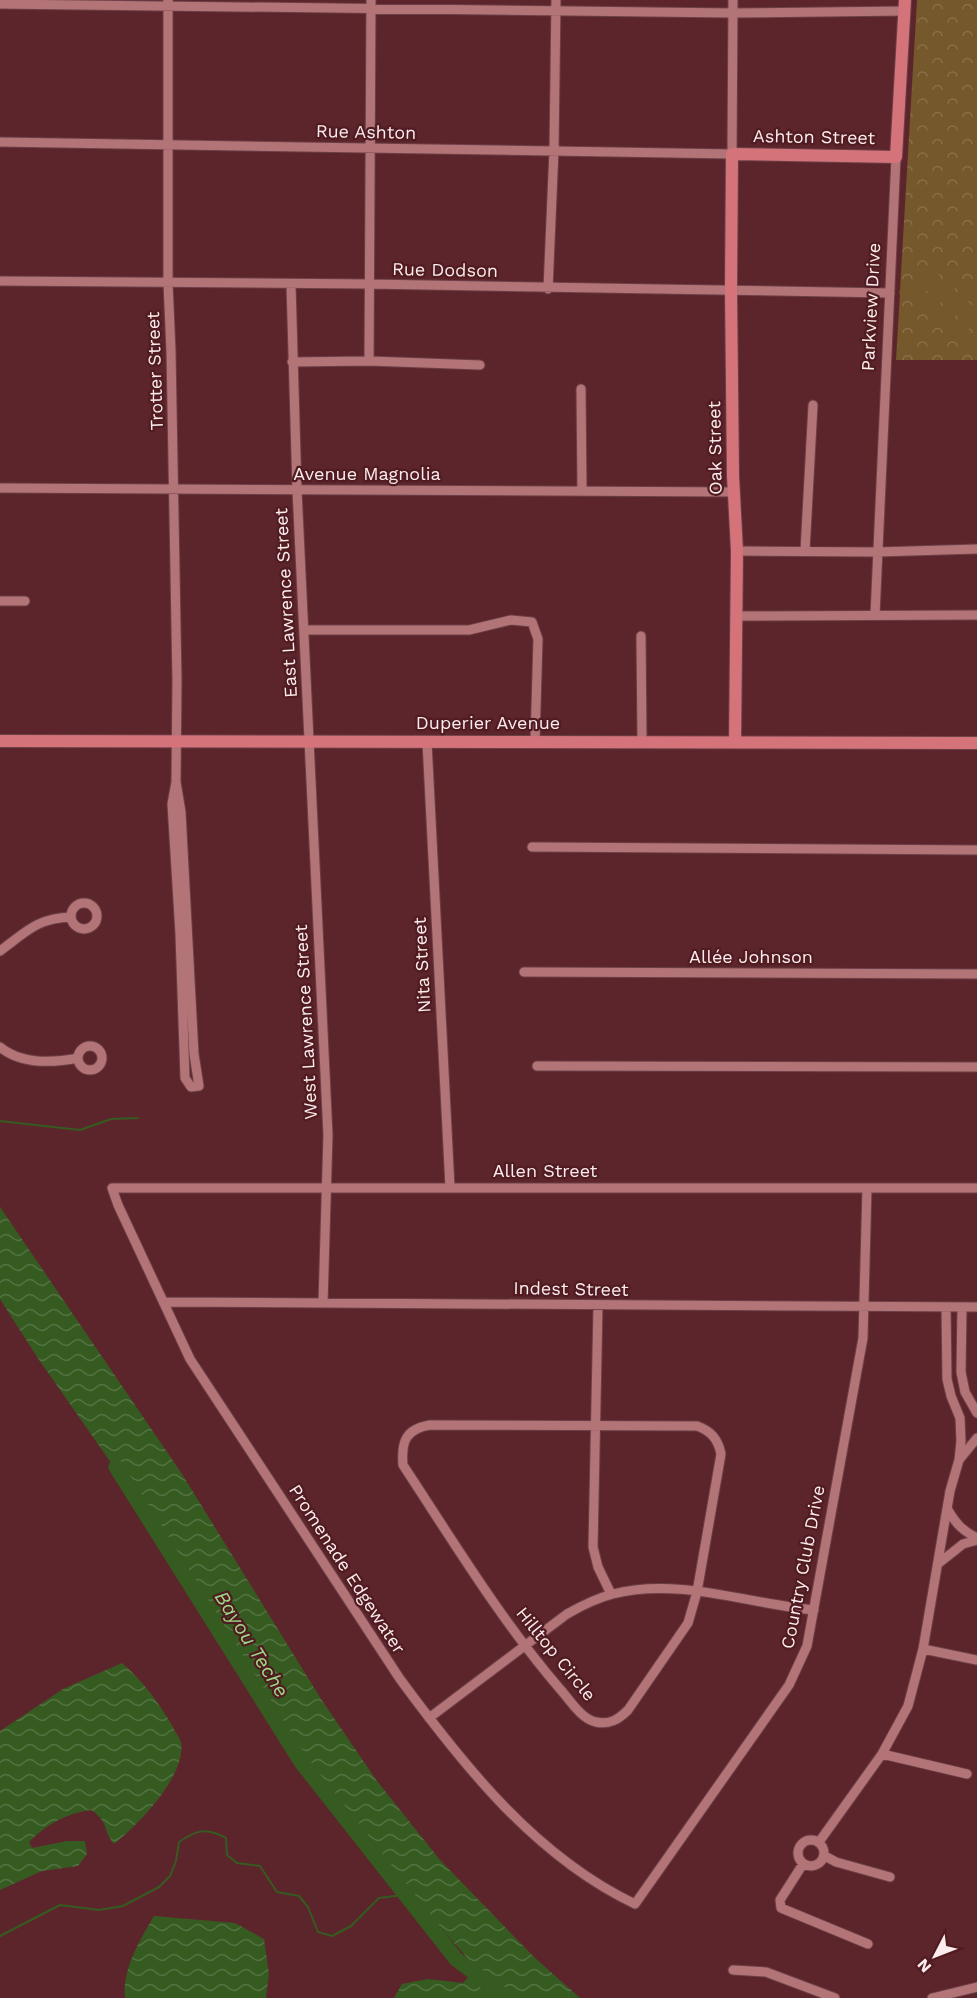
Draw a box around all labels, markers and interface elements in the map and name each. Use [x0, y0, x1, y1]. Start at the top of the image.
street label: Rue Ashton [316, 120, 416, 143]
street label: Ashton Street [753, 125, 876, 148]
street label: Parkview Drive [857, 242, 884, 372]
street label: Rue Dodson [392, 258, 498, 281]
street label: Trotter Street [142, 311, 167, 431]
street label: Oak Street [703, 400, 726, 495]
street label: Avenue Magnolia [293, 463, 441, 484]
street label: East Lawrence Street [270, 507, 301, 698]
street label: Duperier Avenue [416, 712, 560, 733]
street label: Nita Street [408, 916, 434, 1013]
street label: West Lawrence Street [290, 923, 321, 1120]
street label: Allée Johnson [689, 946, 813, 967]
street label: Allen Street [493, 1160, 598, 1181]
street label: Indest Street [513, 1277, 629, 1300]
street label: Promenade Edgewater [285, 1480, 410, 1657]
street label: Country Club Drive [776, 1483, 829, 1651]
water label: Bayou Teche [210, 1586, 294, 1702]
street label: Hilltop Circle [512, 1603, 601, 1705]
north arrow [905, 1926, 965, 1986]
text: N [913, 1955, 935, 1976]

